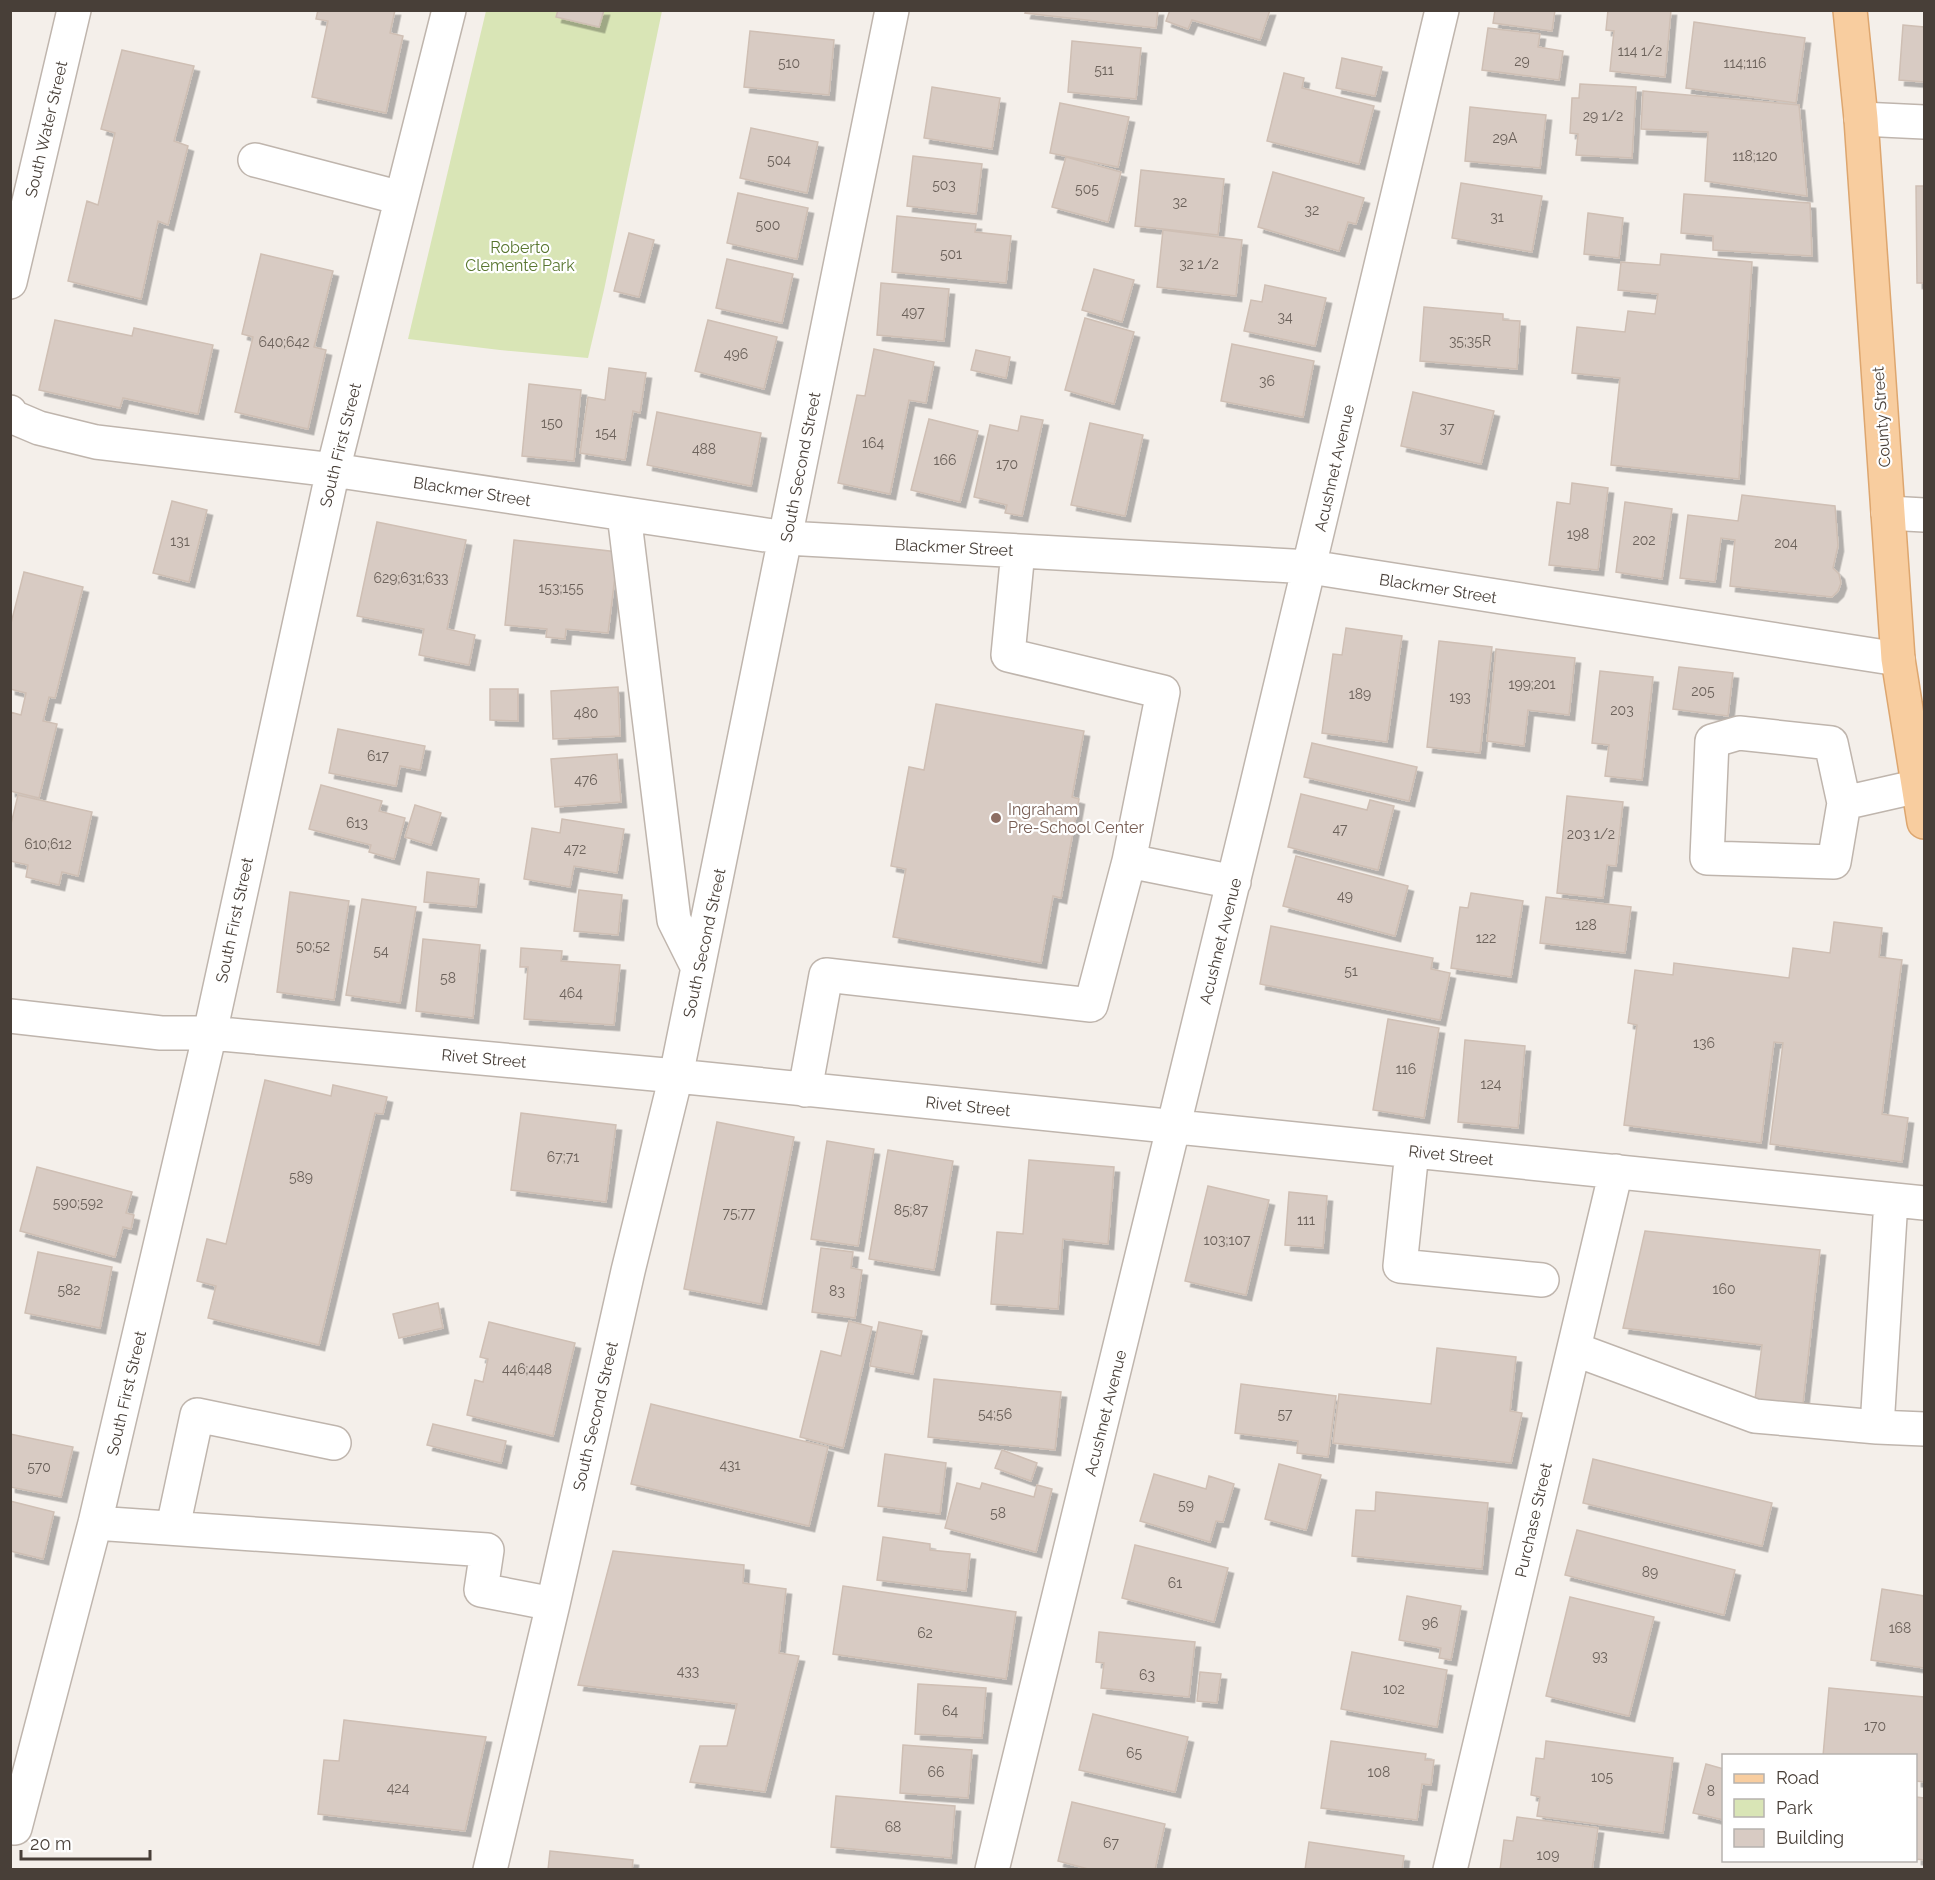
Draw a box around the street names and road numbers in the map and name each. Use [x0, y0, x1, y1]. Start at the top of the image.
street label: South Water Street [22, 58, 72, 199]
street label: County Street [1868, 365, 1895, 468]
street label: South First Street [316, 380, 365, 509]
street label: South Second Street [777, 390, 824, 544]
street label: Acushnet Avenue [1311, 403, 1358, 533]
street label: Blackmer Street [412, 473, 533, 510]
street label: Blackmer Street [894, 535, 1014, 560]
street label: Blackmer Street [1378, 570, 1499, 607]
street label: South First Street [212, 855, 257, 984]
street label: South Second Street [679, 866, 730, 1020]
street label: Acushnet Avenue [1196, 876, 1245, 1006]
street label: Rivet Street [441, 1045, 528, 1072]
street label: Rivet Street [925, 1093, 1012, 1120]
street label: Rivet Street [1408, 1142, 1495, 1169]
street label: South First Street [103, 1328, 150, 1457]
street label: South Second Street [569, 1339, 622, 1493]
street label: Acushnet Avenue [1081, 1348, 1130, 1478]
street label: Purchase Street [1511, 1460, 1556, 1579]

